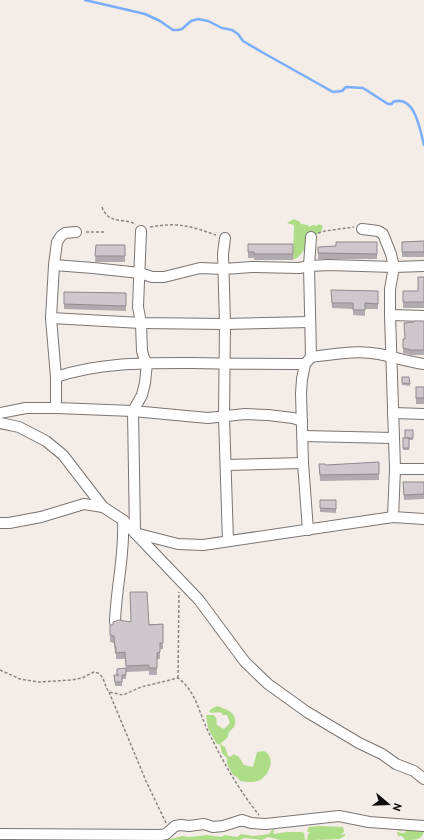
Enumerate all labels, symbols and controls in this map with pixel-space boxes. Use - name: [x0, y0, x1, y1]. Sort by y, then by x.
- north arrow: [368, 784, 408, 824]
- text: N: [390, 802, 405, 813]

